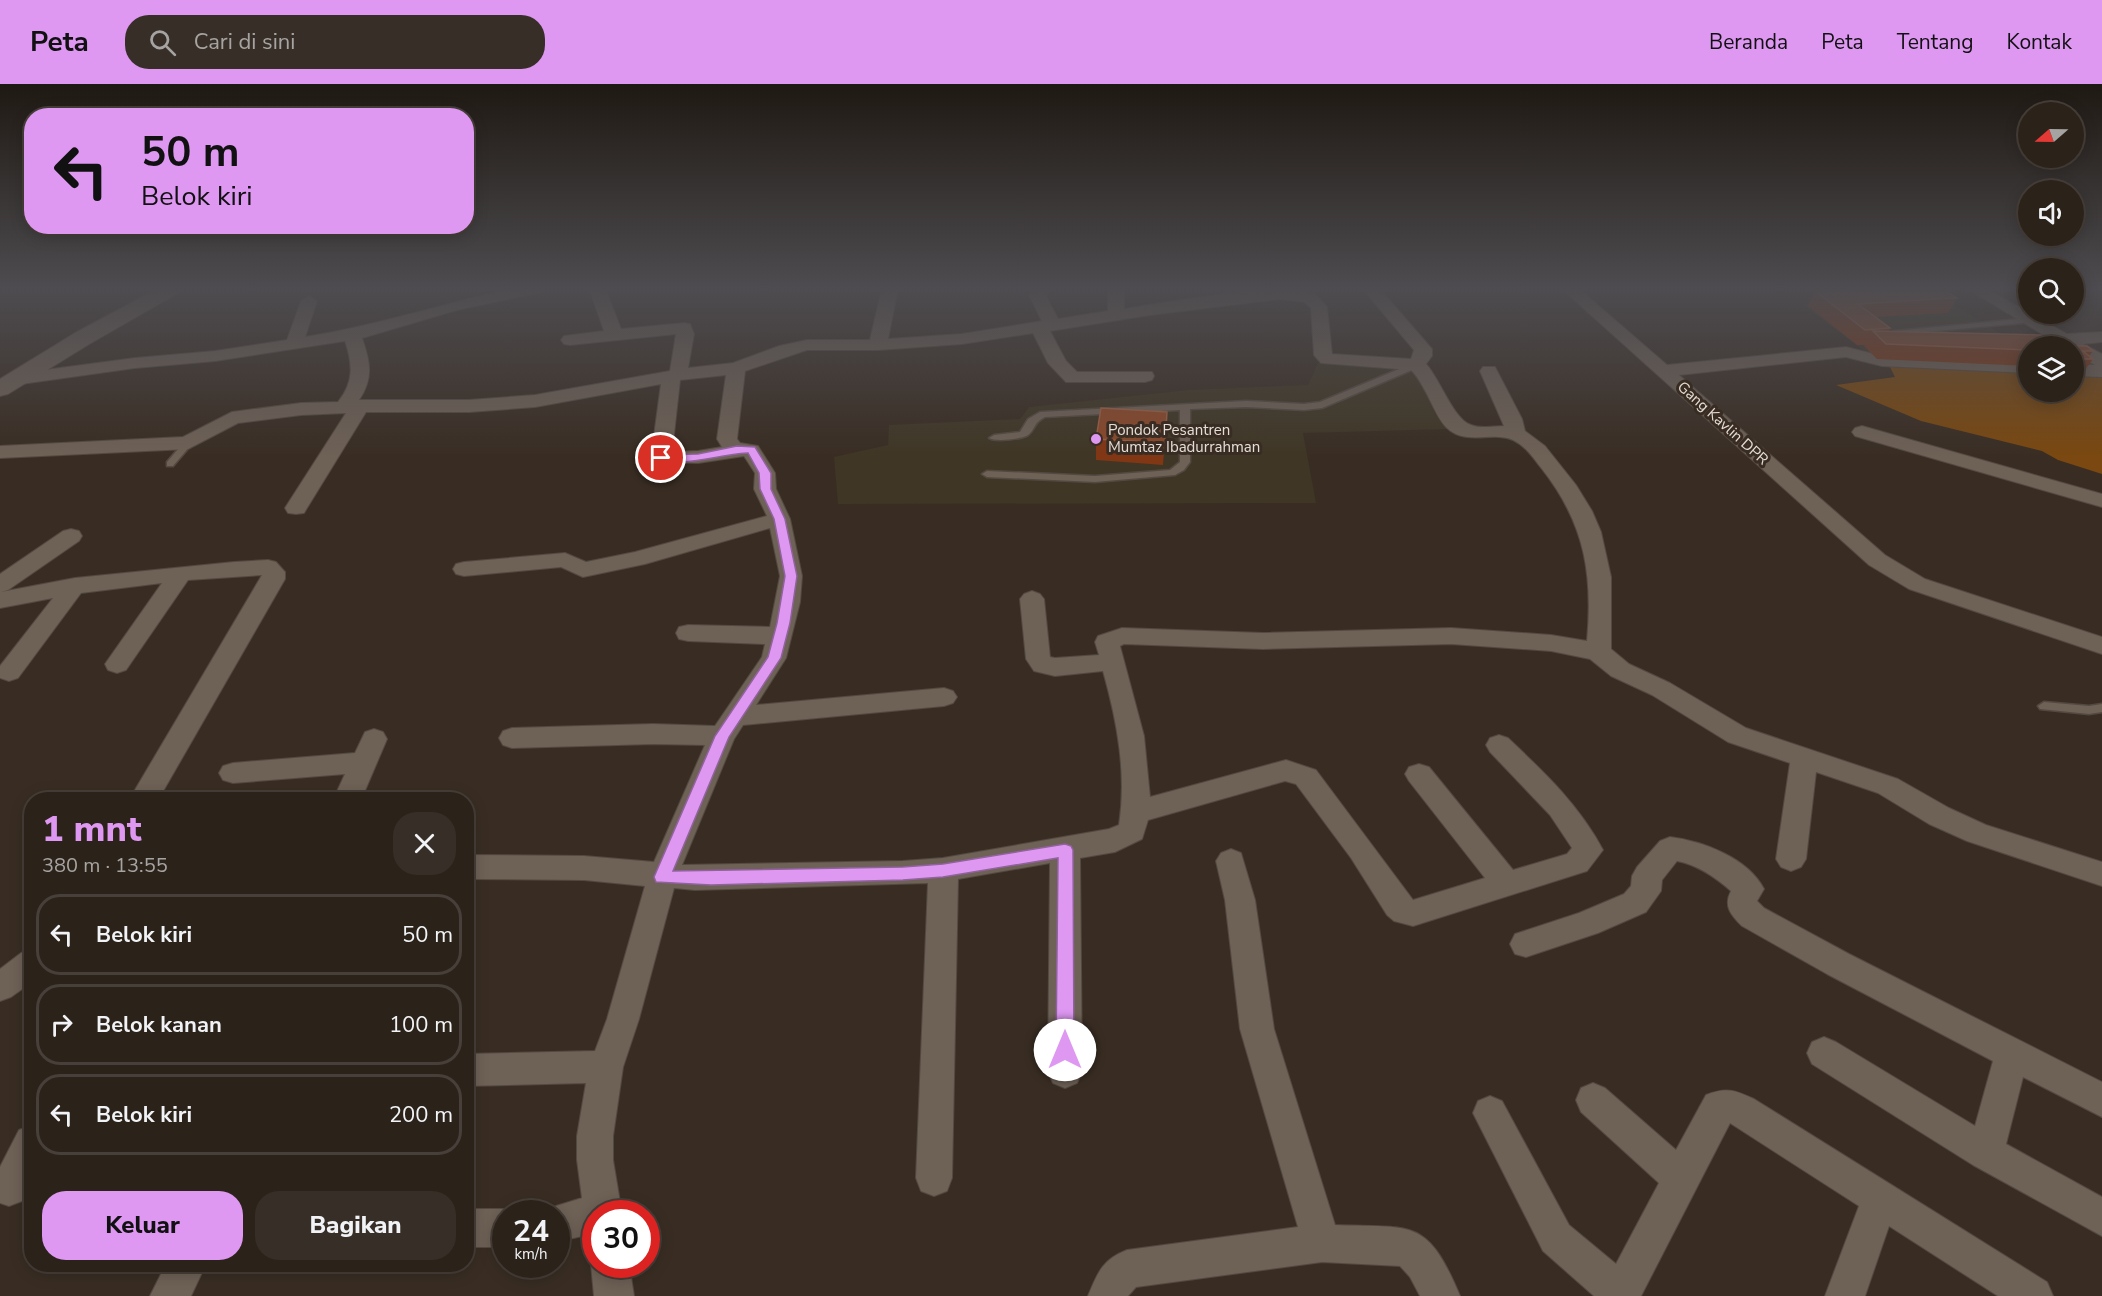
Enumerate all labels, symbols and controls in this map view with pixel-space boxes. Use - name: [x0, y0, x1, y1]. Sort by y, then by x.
- search box: [125, 15, 545, 69]
- text: Peta: [30, 23, 89, 61]
- icon: search: [146, 26, 179, 59]
- text: Cari di sini: [194, 27, 295, 57]
- text: Beranda: [1709, 28, 1788, 56]
- text: Peta: [1821, 28, 1864, 56]
- text: Tentang: [1897, 28, 1974, 56]
- text: Kontak: [2007, 28, 2072, 56]
- north arrow: [2018, 102, 2084, 168]
- map controls: [2018, 102, 2084, 402]
- text: 50 m: [141, 124, 240, 181]
- icon: left: [42, 132, 120, 210]
- text: Belok kiri: [141, 178, 253, 215]
- button: sound: [2018, 180, 2084, 246]
- button: search: [2018, 258, 2084, 324]
- button: layers: [2018, 336, 2084, 402]
- street label: Gang Kavlin DPR: [1673, 377, 1773, 469]
- place label: Pondok Pesantren Mumtaz Ibadurrahman: [1108, 420, 1260, 457]
- pin: [635, 432, 686, 483]
- marker: Pondok Pesantren Mumtaz Ibadurrahman: [1089, 432, 1103, 446]
- icon: arrive: [644, 441, 677, 474]
- text: 1 mnt: [42, 805, 142, 854]
- button: close: [393, 812, 456, 875]
- text: 380 m · 13:55: [42, 852, 168, 879]
- icon: left: [45, 918, 78, 951]
- text: Belok kiri: [96, 920, 192, 950]
- text: 50 m: [402, 920, 453, 950]
- icon: right: [45, 1008, 78, 1041]
- text: Belok kanan: [96, 1010, 222, 1040]
- text: 100 m: [389, 1010, 453, 1040]
- position arrow: [1033, 1018, 1097, 1082]
- icon: left: [45, 1098, 78, 1131]
- text: Belok kiri: [96, 1100, 192, 1130]
- text: 200 m: [389, 1100, 453, 1130]
- button: Keluar: [42, 1191, 243, 1260]
- button: Bagikan: [255, 1191, 456, 1260]
- speed limit sign: 30: [582, 1200, 660, 1278]
- text: 24: [513, 1211, 549, 1252]
- text: km/h: [514, 1244, 548, 1264]

